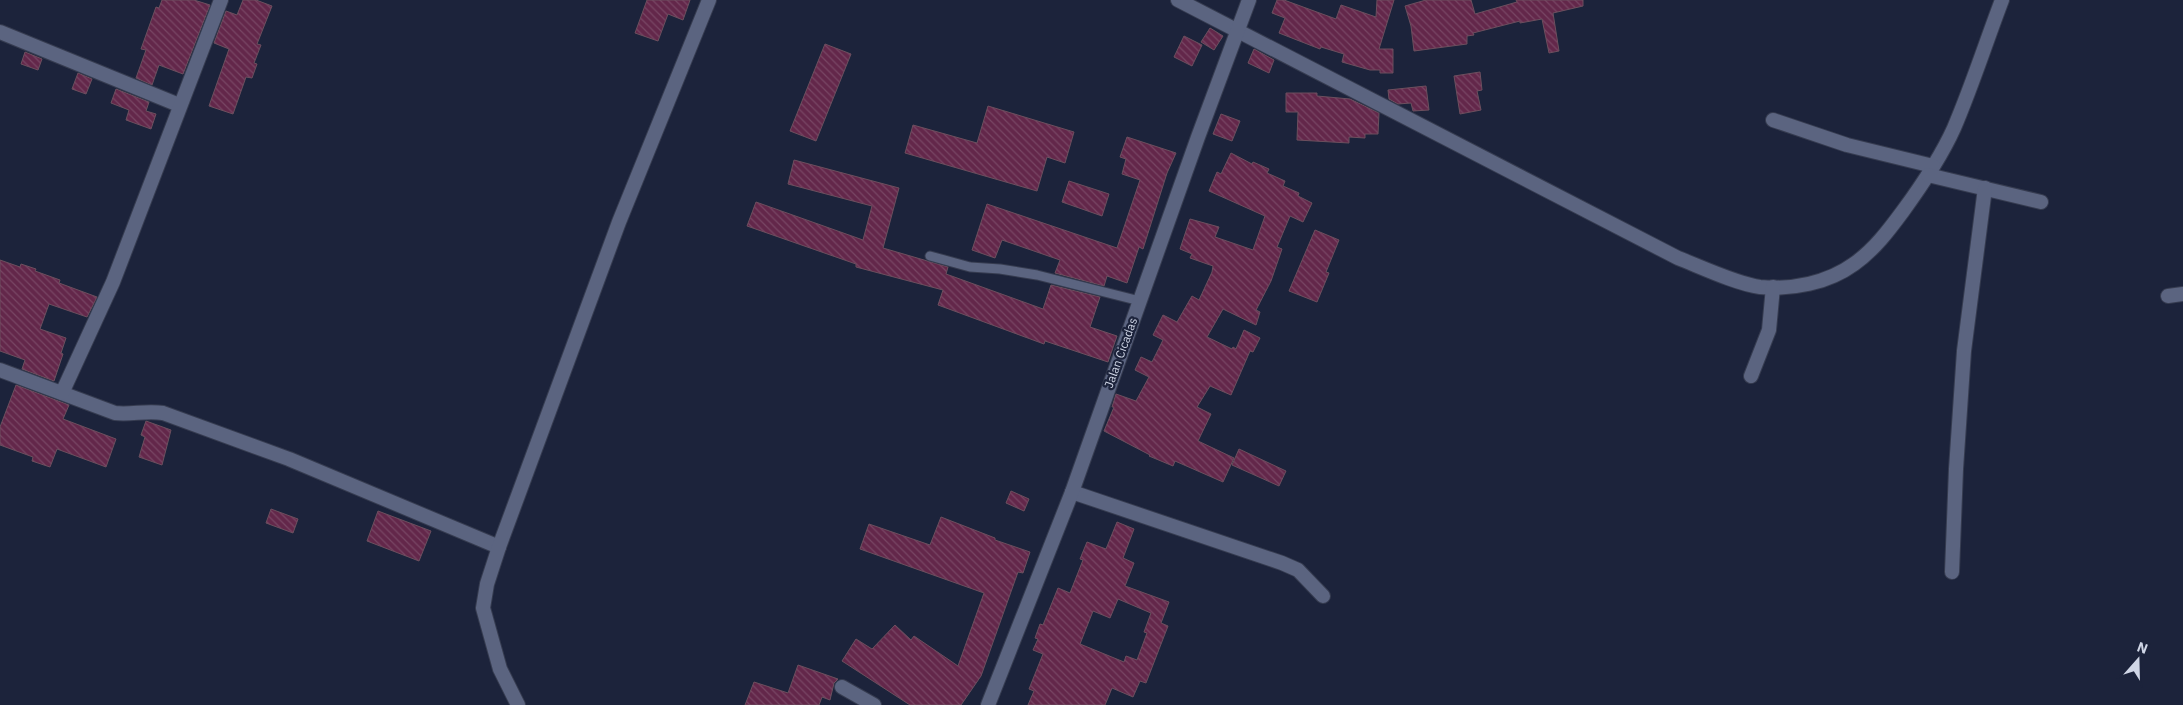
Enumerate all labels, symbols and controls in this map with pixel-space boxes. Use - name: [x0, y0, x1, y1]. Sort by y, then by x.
- street label: Jalan Cicadas: [1101, 315, 1140, 390]
- north arrow: [2113, 635, 2163, 685]
- text: N: [2135, 638, 2150, 658]

